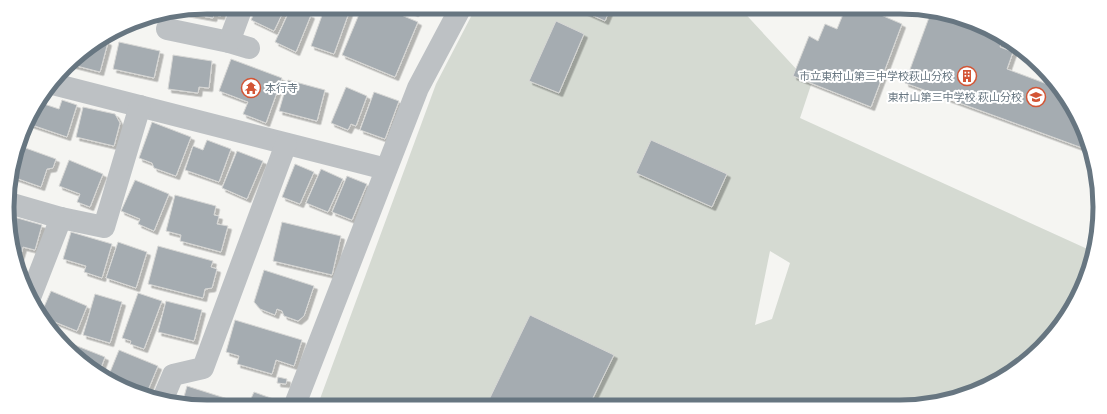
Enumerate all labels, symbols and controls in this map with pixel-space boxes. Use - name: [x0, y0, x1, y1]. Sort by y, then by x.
- building icon: 市立東村山第三中学校萩山分校: [956, 65, 978, 87]
- place label: 市立東村山第三中学校萩山分校: [799, 69, 953, 83]
- temple icon: 本行寺: [240, 77, 262, 99]
- place label: 本行寺: [265, 81, 298, 95]
- school or university icon: 東村山第三中学校 萩山分校: [1025, 86, 1047, 108]
- place label: 東村山第三中学校 萩山分校: [887, 90, 1022, 104]

